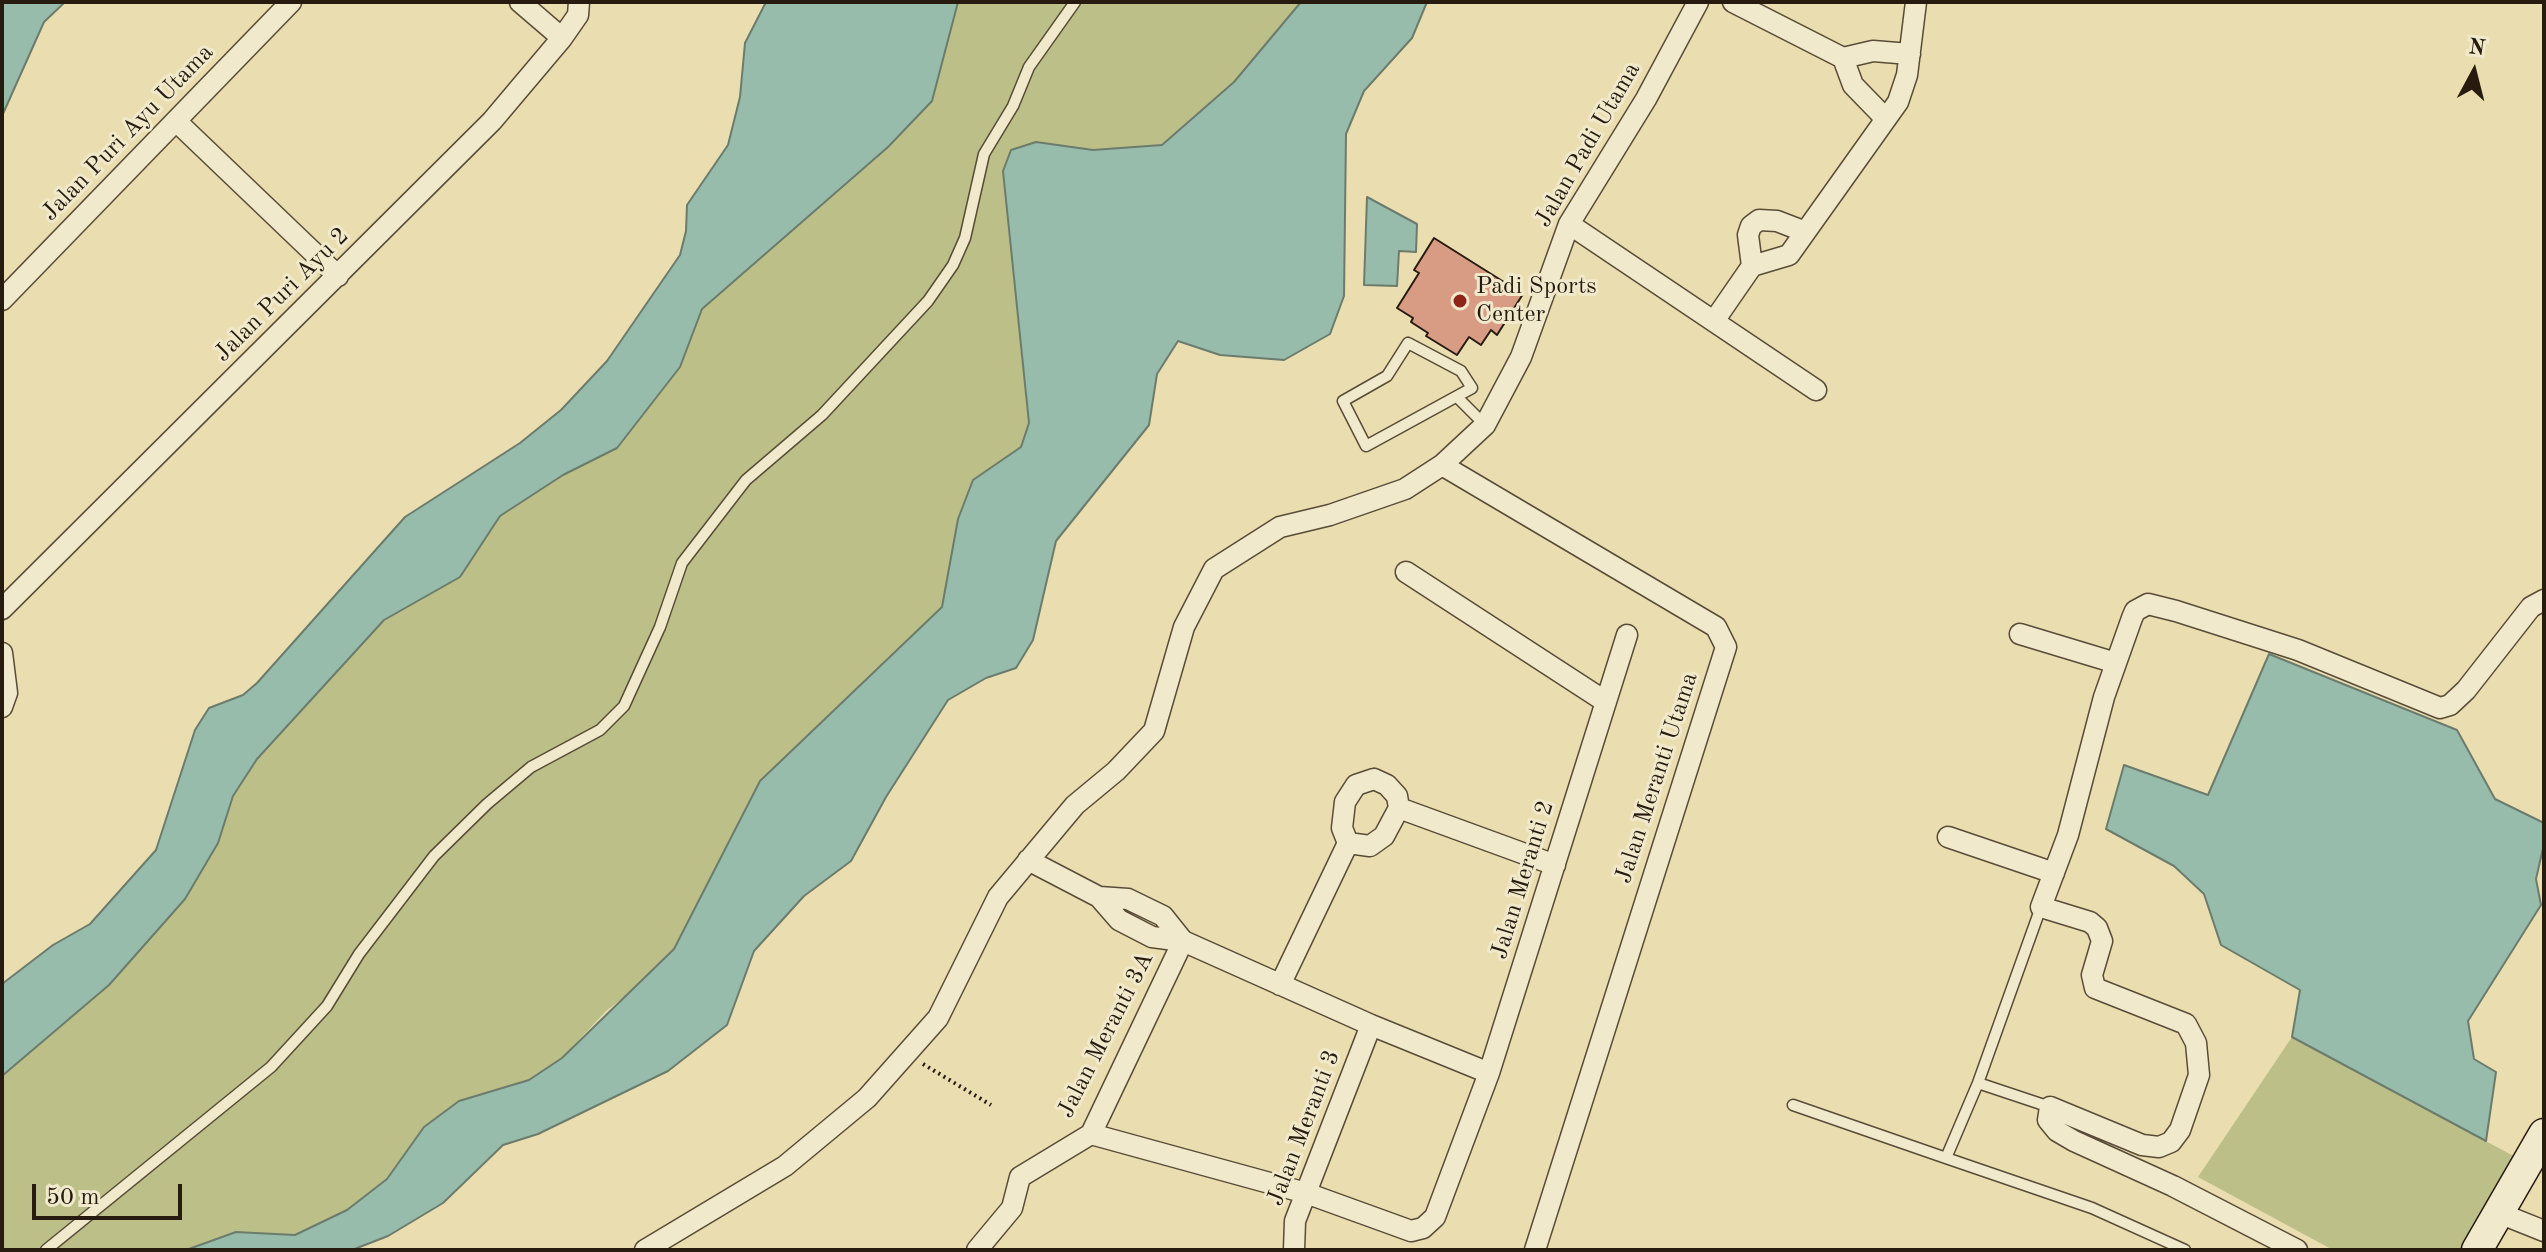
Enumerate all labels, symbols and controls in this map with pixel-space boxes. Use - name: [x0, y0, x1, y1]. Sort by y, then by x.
- north arrow: [2434, 32, 2514, 112]
- text: N: [2467, 36, 2487, 60]
- street label: Jalan Puri Ayu Utama: [36, 39, 220, 227]
- street label: Jalan Padi Utama: [1529, 57, 1647, 233]
- street label: Jalan Puri Ayu 2: [209, 222, 355, 368]
- place label: Padi Sports Center: [1476, 273, 1597, 329]
- marker: Padi Sports Center: [1451, 292, 1469, 310]
- street label: Jalan Meranti Utama: [1609, 669, 1705, 887]
- street label: Jalan Meranti 2: [1485, 797, 1561, 963]
- street label: Jalan Meranti 3A: [1052, 947, 1160, 1123]
- street label: Jalan Meranti 3: [1261, 1046, 1347, 1210]
- scale bar: [36, 1168, 186, 1218]
- text: 50 m: [46, 1186, 100, 1210]

